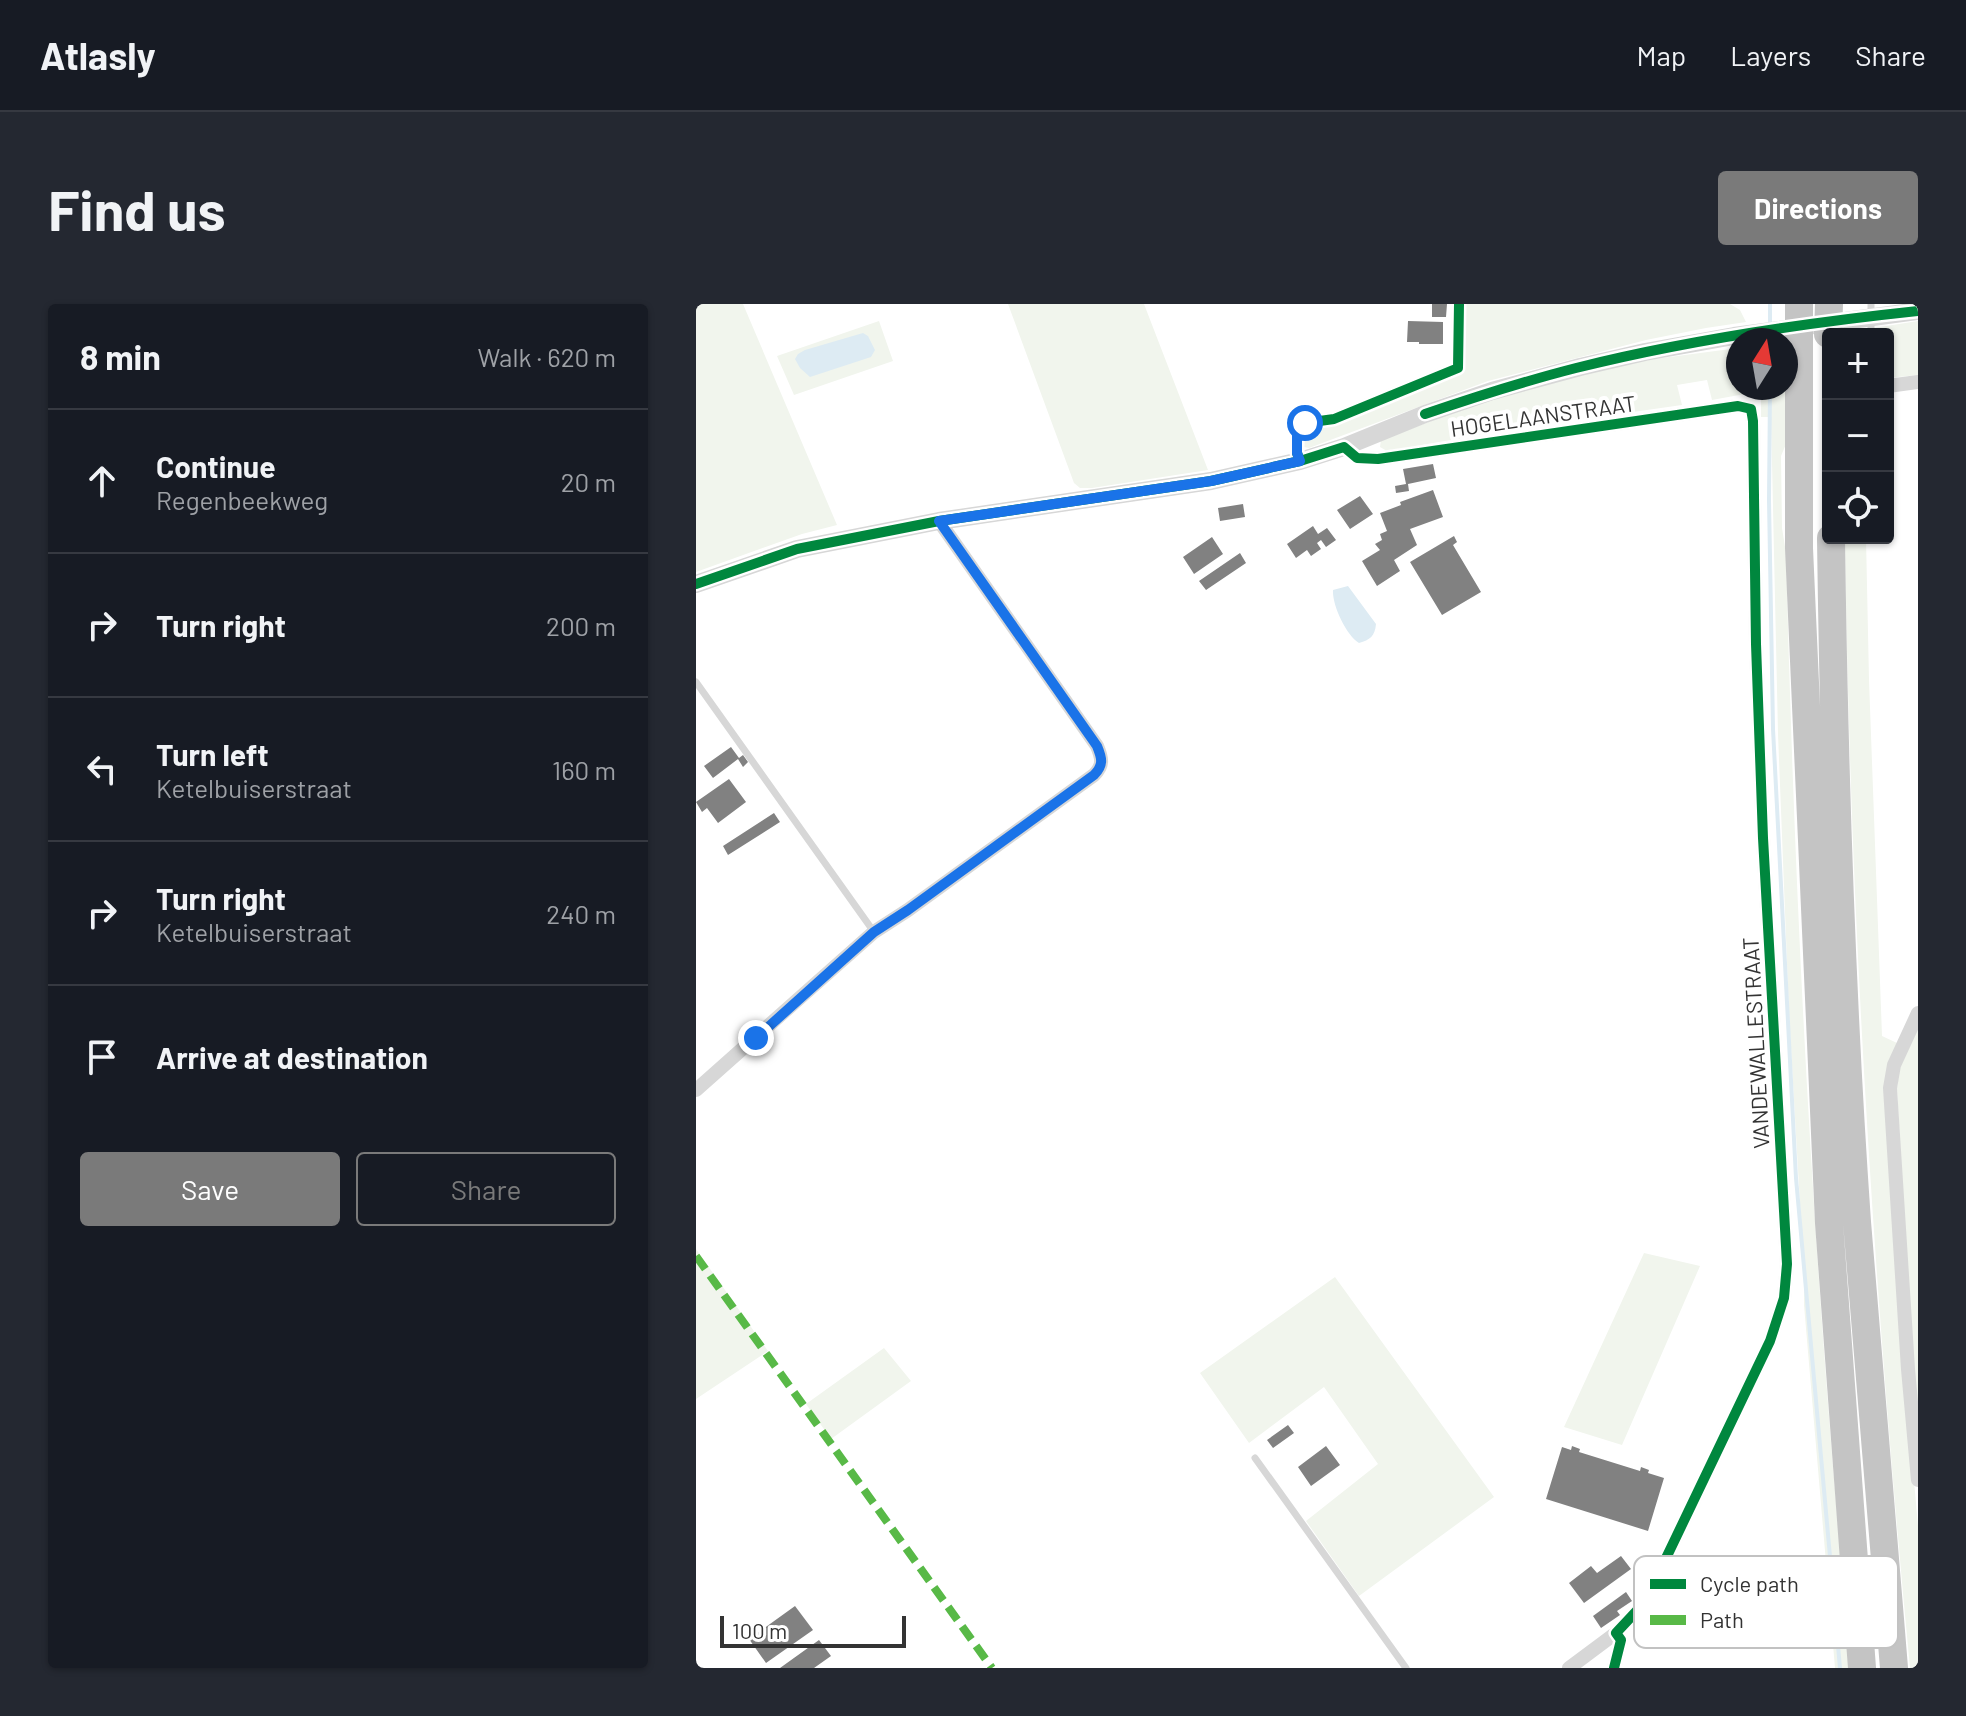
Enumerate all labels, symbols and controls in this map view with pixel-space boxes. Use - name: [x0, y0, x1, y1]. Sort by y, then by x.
- text: Atlasly: [40, 32, 156, 78]
- text: Map: [1636, 38, 1686, 72]
- text: Layers: [1730, 38, 1811, 72]
- text: Share: [1855, 38, 1926, 72]
- button: Directions: [1718, 171, 1918, 245]
- text: Find us: [48, 175, 226, 242]
- north arrow: [1726, 328, 1798, 400]
- map controls: [1822, 328, 1894, 544]
- button: +: [1822, 328, 1894, 400]
- text: 8 min: [80, 336, 161, 377]
- text: Walk · 620 m: [478, 341, 616, 372]
- street label: HOGELAANSTRAAT: [1449, 389, 1637, 441]
- button: −: [1822, 400, 1894, 472]
- route start: [1287, 405, 1323, 441]
- text: Continue: [156, 448, 276, 484]
- icon: ahead: [80, 459, 124, 503]
- text: 20 m: [561, 466, 616, 497]
- button: locate: [1822, 472, 1894, 544]
- text: Regenbeekweg: [156, 484, 328, 515]
- icon: right: [80, 603, 124, 647]
- text: Turn right: [156, 607, 286, 643]
- text: 200 m: [546, 610, 616, 641]
- text: Turn left: [156, 736, 269, 772]
- icon: left: [80, 747, 124, 791]
- text: 160 m: [552, 754, 616, 785]
- text: Ketelbuiserstraat: [156, 772, 352, 803]
- text: Turn right: [156, 880, 286, 916]
- icon: right: [80, 891, 124, 935]
- text: 240 m: [546, 898, 616, 929]
- text: Ketelbuiserstraat: [156, 916, 352, 947]
- street label: VANDEWALLESTRAAT: [1736, 936, 1774, 1150]
- route end: [738, 1020, 774, 1056]
- icon: arrive: [80, 1035, 124, 1079]
- text: Arrive at destination: [156, 1039, 428, 1075]
- button: Save: [80, 1152, 340, 1226]
- button: Share: [356, 1152, 616, 1226]
- legend: [1634, 1556, 1898, 1648]
- text: Cycle path: [1700, 1570, 1799, 1596]
- text: Path: [1700, 1606, 1744, 1632]
- scale bar: [720, 1612, 906, 1648]
- text: 100 m: [732, 1617, 787, 1643]

